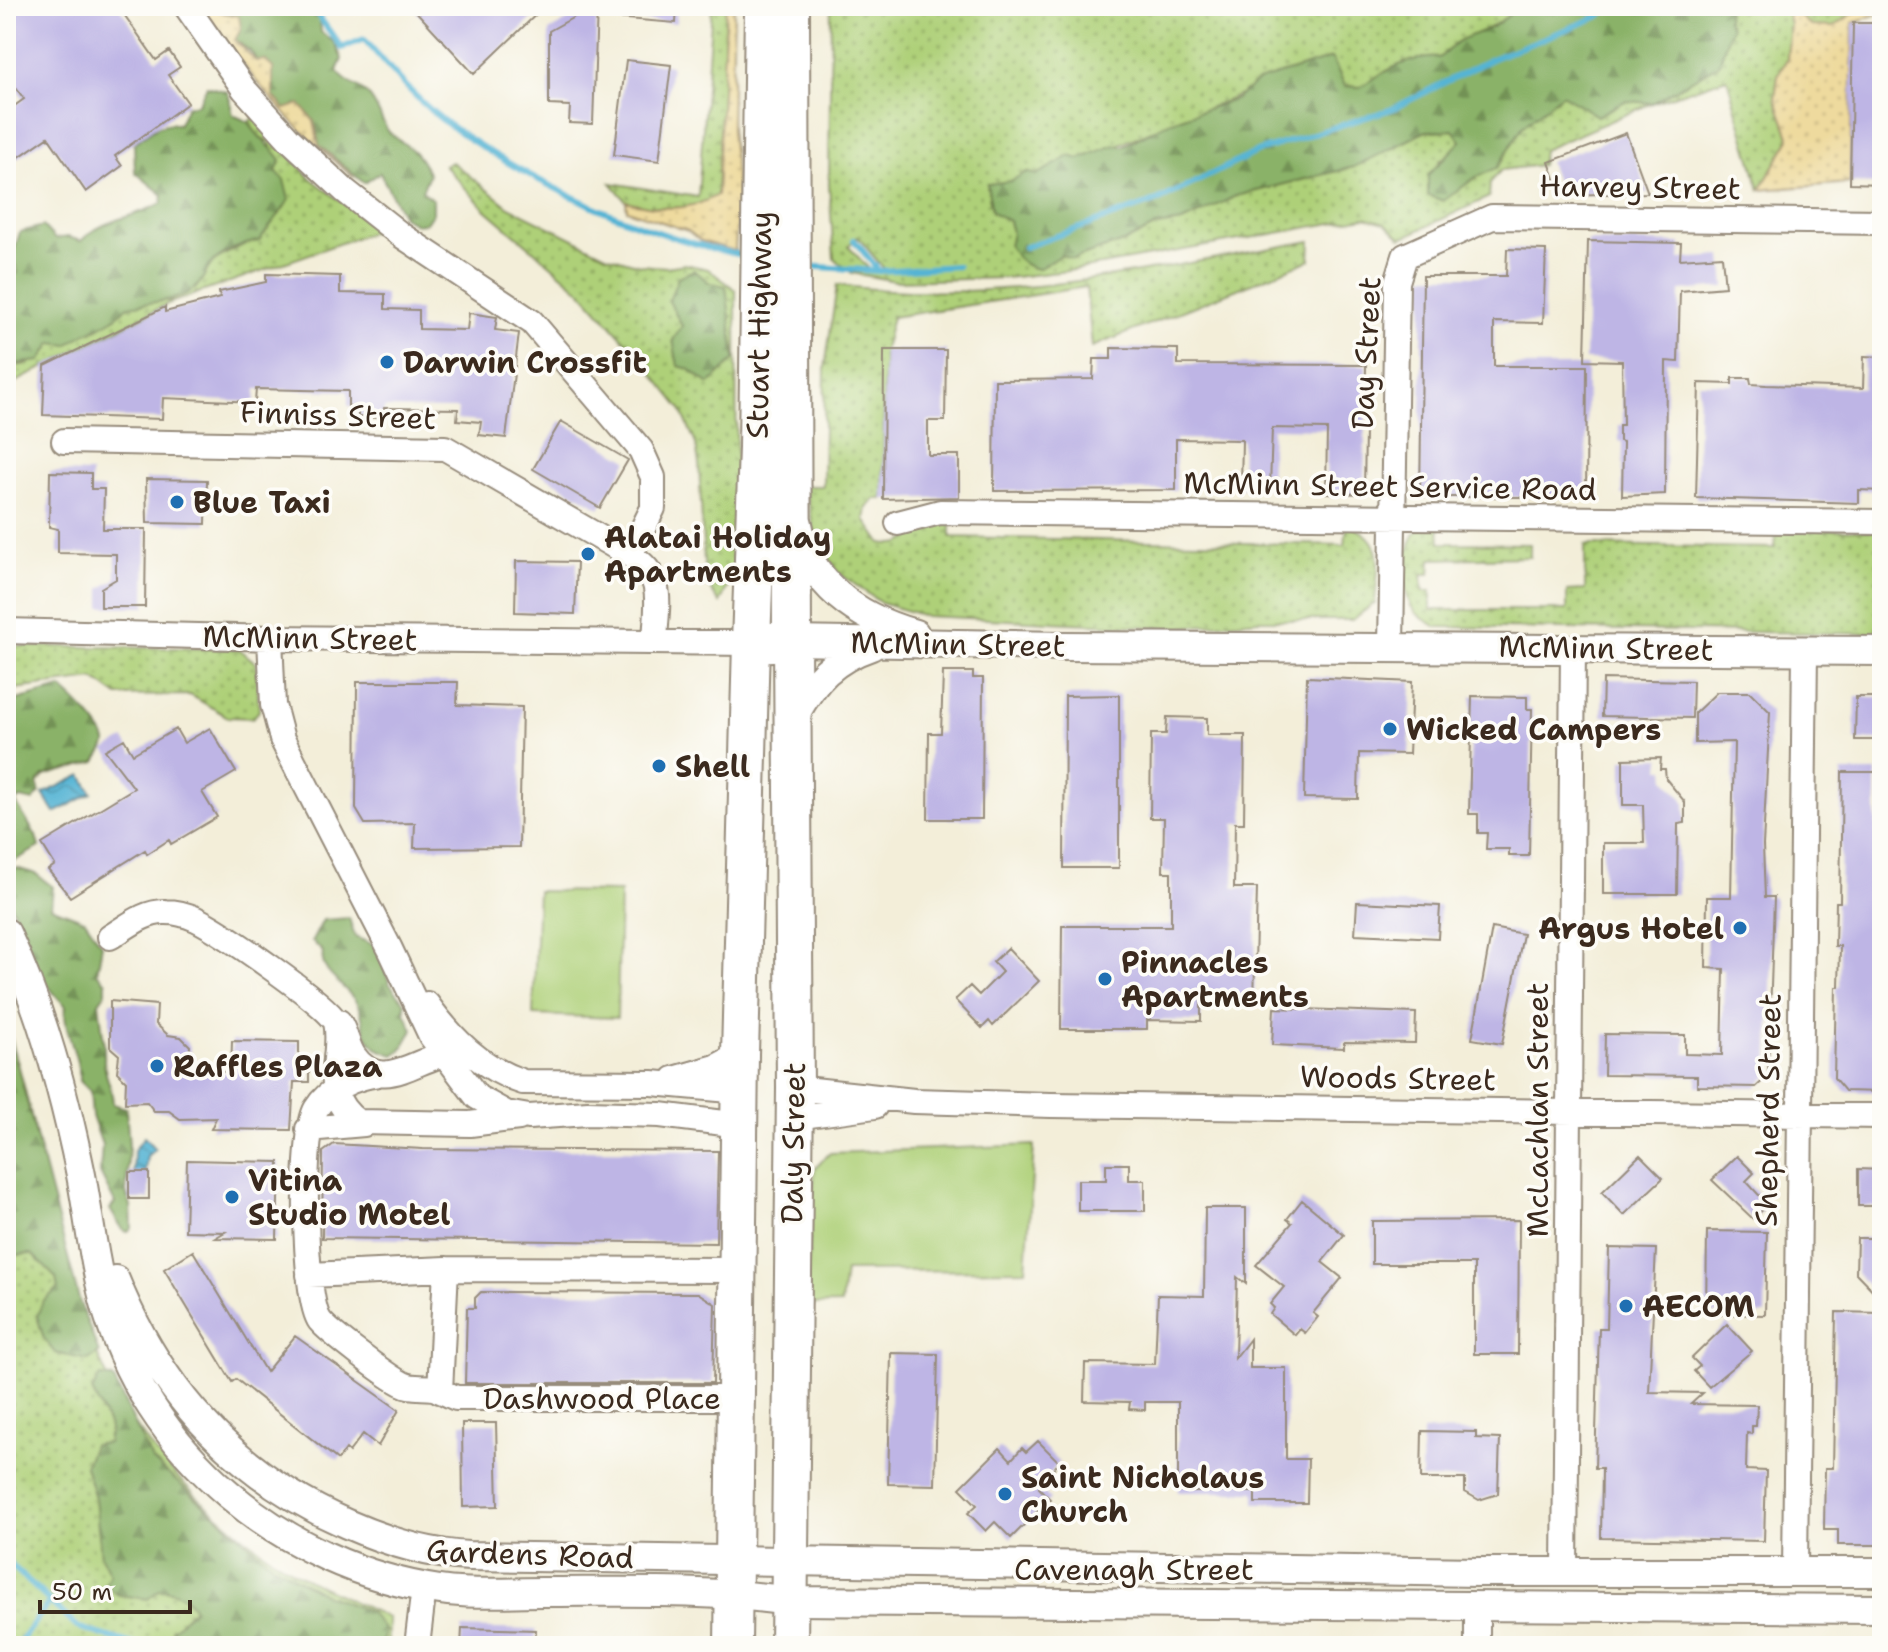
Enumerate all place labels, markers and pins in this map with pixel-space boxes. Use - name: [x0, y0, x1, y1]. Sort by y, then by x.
- place label: Darwin Crossfit: [403, 342, 647, 383]
- marker: Darwin Crossfit: [378, 353, 396, 371]
- place label: Blue Taxi: [193, 482, 331, 523]
- marker: Blue Taxi: [168, 493, 186, 511]
- place label: Alatai Holiday Apartments: [604, 517, 831, 592]
- marker: Alatai Holiday Apartments: [579, 545, 597, 563]
- place label: Wicked Campers: [1406, 709, 1661, 750]
- marker: Wicked Campers: [1381, 720, 1399, 738]
- place label: Shell: [675, 746, 750, 787]
- marker: Shell: [650, 757, 668, 775]
- place label: Argus Hotel: [1538, 908, 1724, 949]
- marker: Argus Hotel: [1731, 919, 1749, 937]
- place label: Pinnacles Apartments: [1121, 942, 1309, 1017]
- marker: Pinnacles Apartments: [1096, 970, 1114, 988]
- place label: Raffles Plaza: [173, 1046, 383, 1087]
- marker: Raffles Plaza: [148, 1057, 166, 1075]
- place label: Vitina Studio Motel: [248, 1160, 450, 1235]
- marker: Vitina Studio Motel: [223, 1188, 241, 1206]
- place label: AECOM: [1642, 1286, 1755, 1327]
- marker: AECOM: [1617, 1297, 1635, 1315]
- place label: Saint Nicholaus Church: [1021, 1457, 1264, 1532]
- marker: Saint Nicholaus Church: [996, 1485, 1014, 1503]

